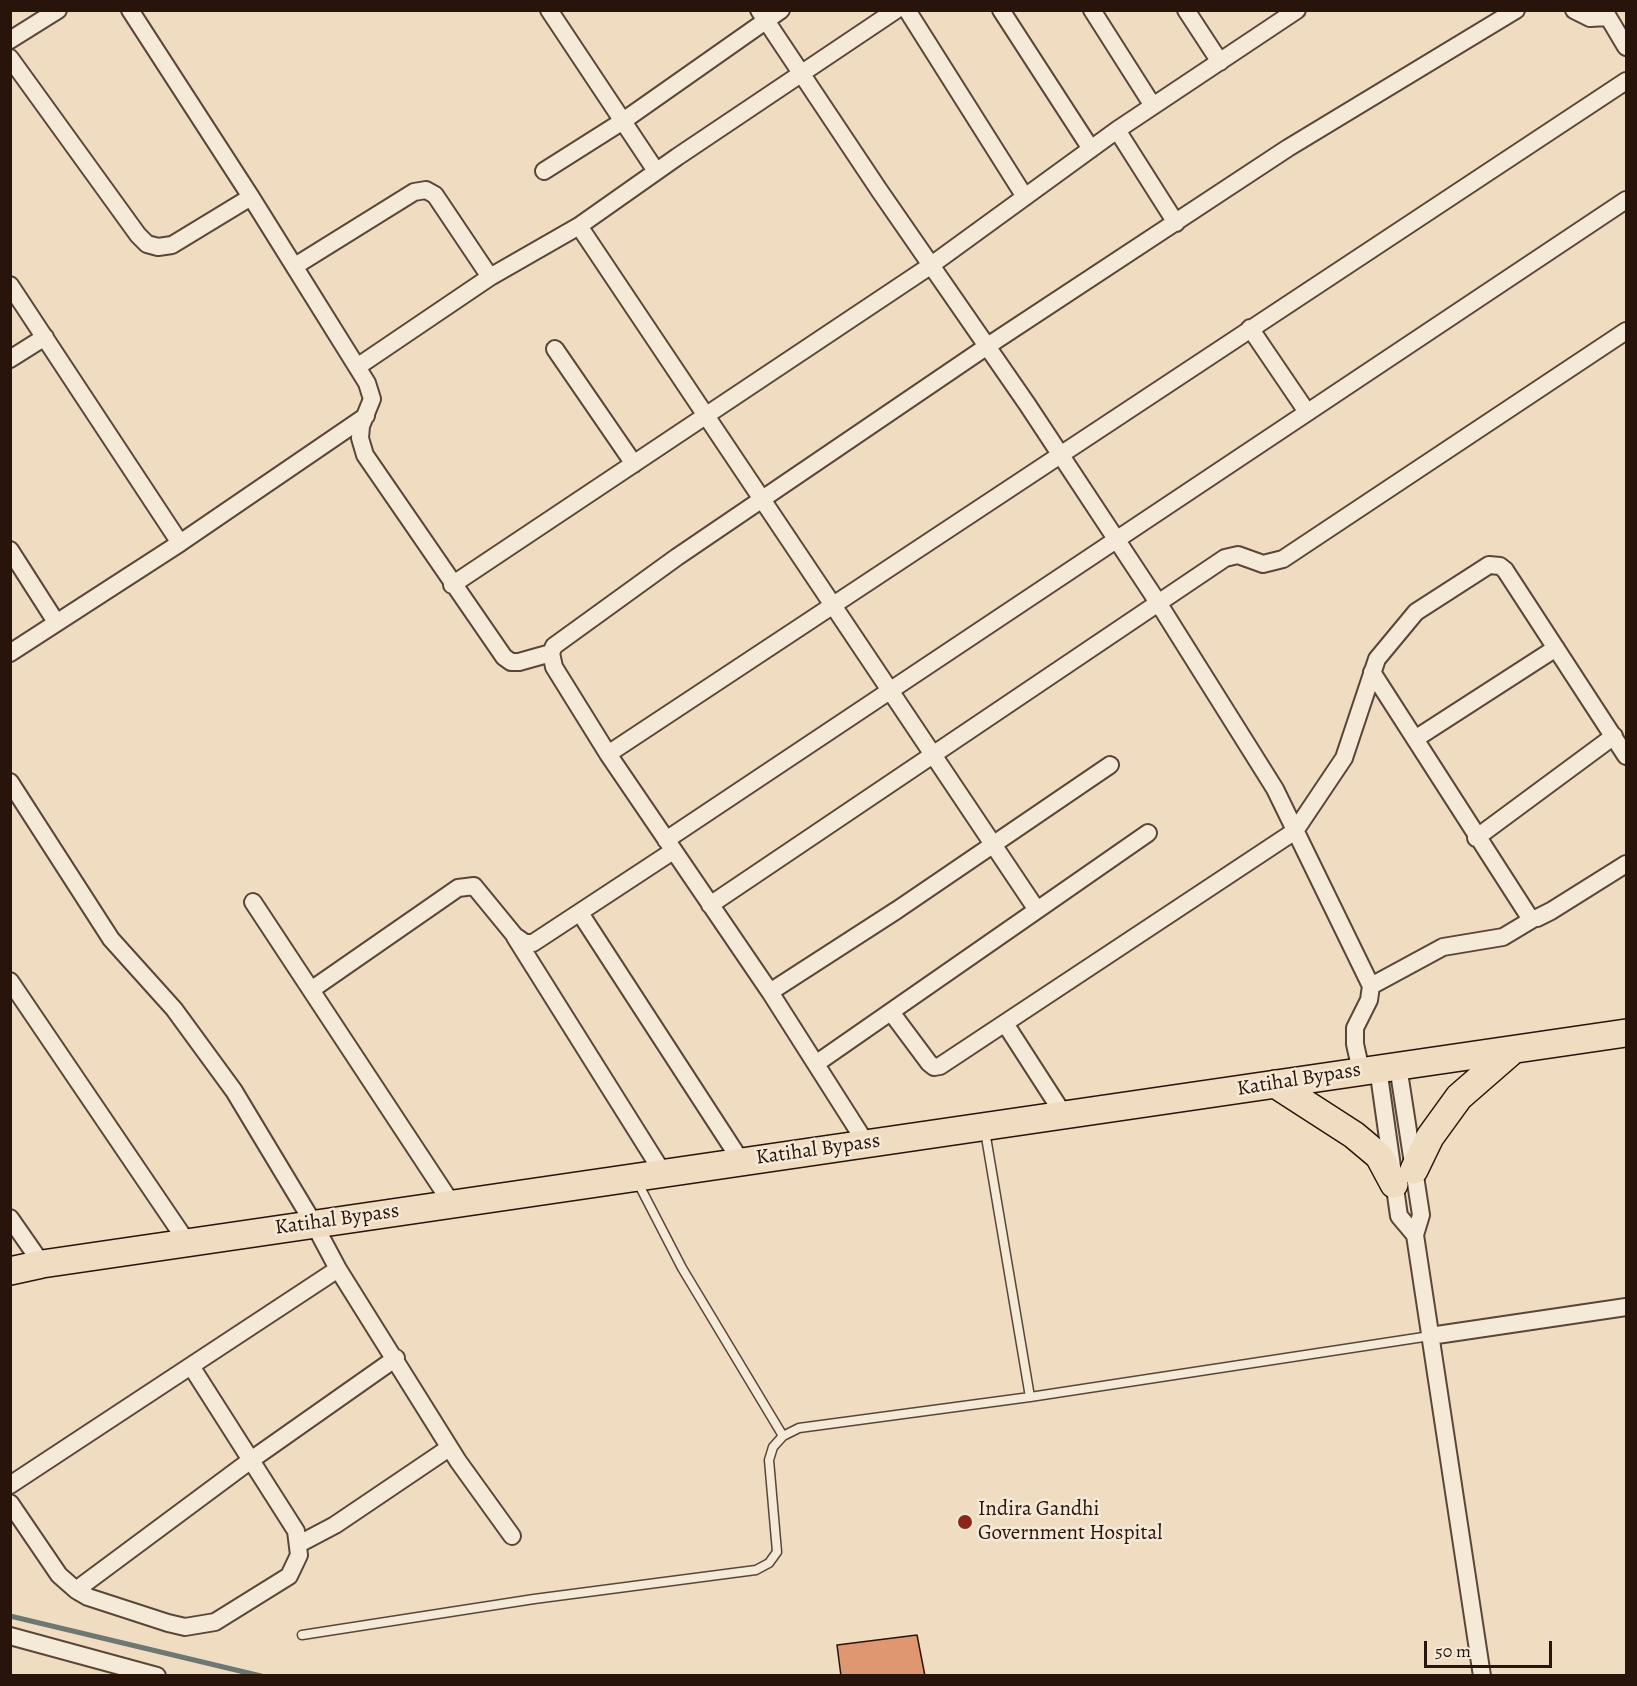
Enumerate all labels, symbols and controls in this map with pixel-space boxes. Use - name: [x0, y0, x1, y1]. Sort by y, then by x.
- street label: Katihal Bypass: [1235, 1058, 1363, 1102]
- street label: Katihal Bypass: [754, 1129, 882, 1171]
- street label: Katihal Bypass: [273, 1199, 401, 1241]
- place label: Indira Gandhi Government Hospital: [978, 1497, 1162, 1547]
- marker: Indira Gandhi Government Hospital: [956, 1513, 974, 1531]
- scale bar: [1427, 1629, 1554, 1667]
- text: 50 m: [1435, 1639, 1471, 1663]

